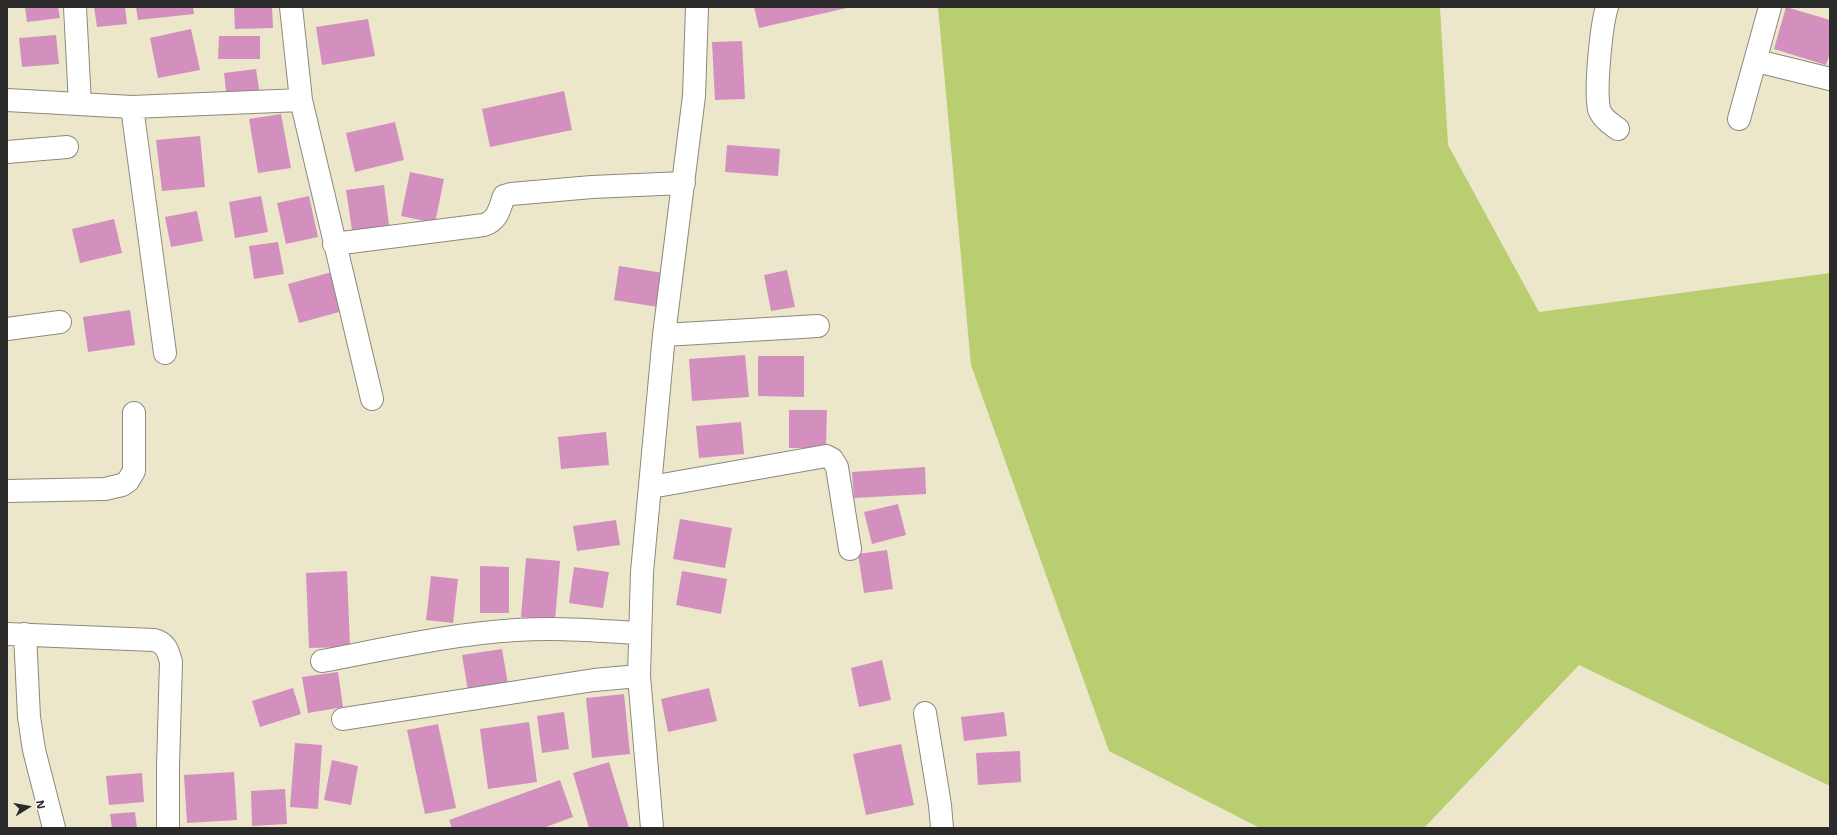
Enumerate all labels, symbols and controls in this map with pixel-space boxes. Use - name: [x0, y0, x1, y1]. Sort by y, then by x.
- north arrow: [8, 787, 48, 827]
- text: N: [32, 799, 48, 810]

